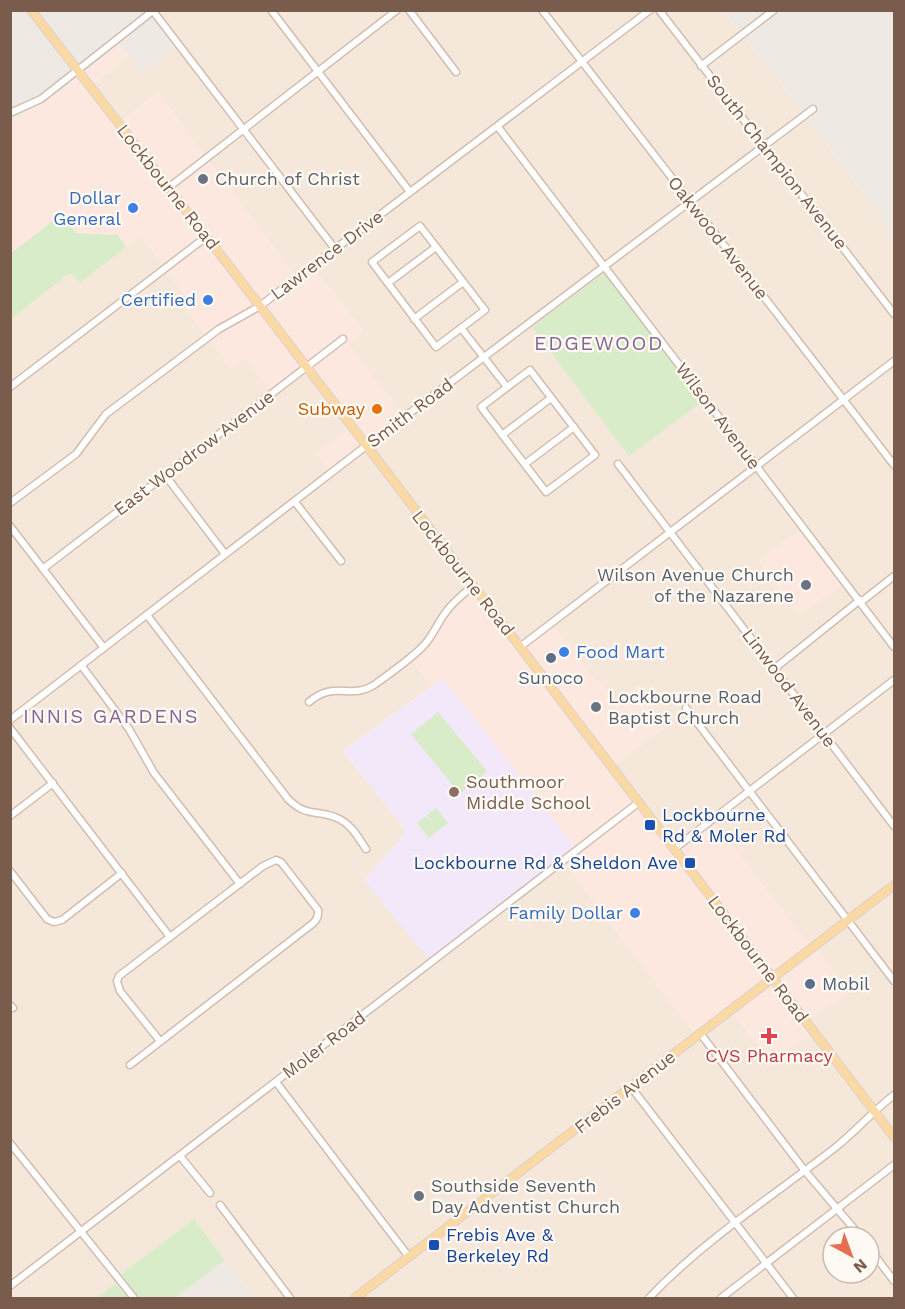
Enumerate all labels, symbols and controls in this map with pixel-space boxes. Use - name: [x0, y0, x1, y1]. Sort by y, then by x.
- street label: South Champion Avenue: [703, 70, 852, 253]
- street label: Lockbourne Road: [113, 120, 224, 254]
- place label: Church of Christ: [215, 168, 360, 189]
- marker: Church of Christ: [196, 172, 210, 186]
- street label: Oakwood Avenue: [664, 172, 773, 303]
- place label: Dollar General: [53, 187, 121, 229]
- marker: Dollar General: [126, 201, 140, 215]
- street label: Lawrence Drive: [266, 205, 387, 304]
- place label: Certified: [121, 289, 196, 310]
- marker: Certified: [201, 293, 215, 307]
- district label: EDGEWOOD: [534, 331, 664, 355]
- street label: Wilson Avenue: [671, 358, 765, 473]
- street label: Smith Road: [363, 373, 457, 452]
- street label: East Woodrow Avenue: [109, 385, 278, 520]
- place label: Subway: [298, 398, 366, 419]
- marker: Subway: [370, 402, 384, 416]
- street label: Lockbourne Road: [408, 506, 519, 640]
- place label: Wilson Avenue Church of the Nazarene: [597, 564, 794, 606]
- marker: Wilson Avenue Church of the Nazarene: [799, 578, 813, 592]
- street label: Linwood Avenue: [738, 624, 841, 751]
- place label: Food Mart: [576, 641, 665, 662]
- marker: Food Mart: [557, 645, 571, 659]
- marker: Sunoco: [544, 651, 558, 665]
- place label: Sunoco: [518, 667, 584, 688]
- place label: Lockbourne Road Baptist Church: [608, 686, 762, 728]
- marker: Lockbourne Road Baptist Church: [589, 700, 603, 714]
- district label: INNIS GARDENS: [23, 704, 199, 728]
- place label: Southmoor Middle School: [466, 771, 591, 813]
- marker: Southmoor Middle School: [447, 785, 461, 799]
- place label: Lockbourne Rd & Moler Rd: [662, 804, 786, 846]
- marker: Lockbourne Rd & Moler Rd: [643, 818, 657, 832]
- place label: Lockbourne Rd & Sheldon Ave: [414, 852, 678, 873]
- marker: Lockbourne Rd & Sheldon Ave: [683, 856, 697, 870]
- street label: Lockbourne Road: [704, 891, 813, 1026]
- place label: Family Dollar: [508, 902, 623, 923]
- marker: Family Dollar: [628, 906, 642, 920]
- place label: Mobil: [822, 973, 870, 994]
- marker: Mobil: [803, 977, 817, 991]
- street label: Moler Road: [278, 1006, 370, 1083]
- marker: CVS Pharmacy: [762, 1029, 776, 1043]
- place label: CVS Pharmacy: [705, 1045, 833, 1066]
- street label: Frebis Avenue: [570, 1046, 679, 1138]
- place label: Southside Seventh Day Adventist Church: [431, 1175, 620, 1217]
- marker: Southside Seventh Day Adventist Church: [412, 1189, 426, 1203]
- place label: Frebis Ave & Berkeley Rd: [446, 1224, 554, 1266]
- north arrow: [821, 1225, 881, 1285]
- marker: Frebis Ave & Berkeley Rd: [427, 1238, 441, 1252]
- text: N: [850, 1255, 871, 1277]

